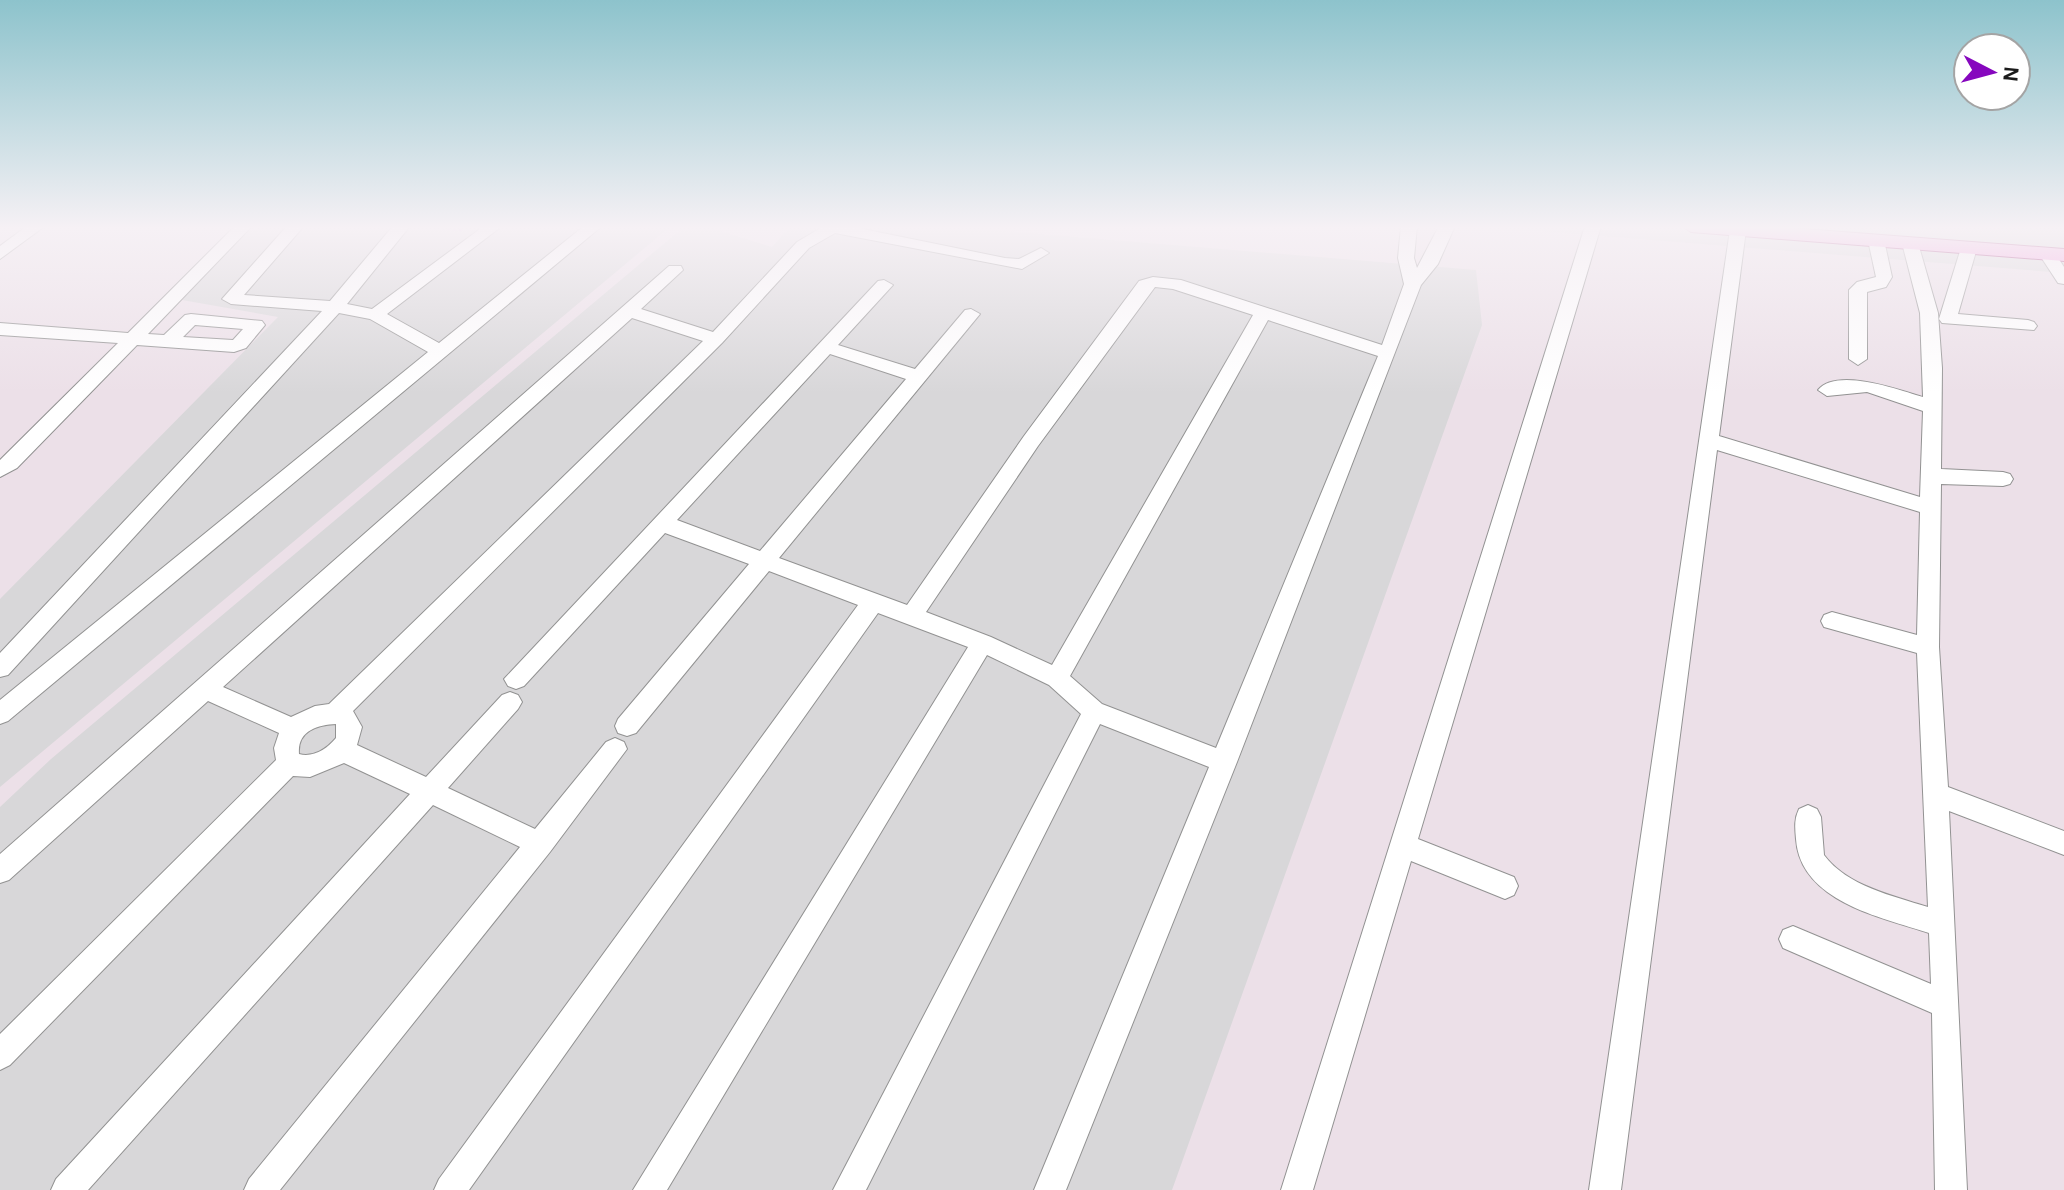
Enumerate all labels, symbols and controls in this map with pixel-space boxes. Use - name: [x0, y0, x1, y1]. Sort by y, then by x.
- north arrow: [1952, 32, 2032, 112]
- text: N: [1999, 65, 2023, 83]

